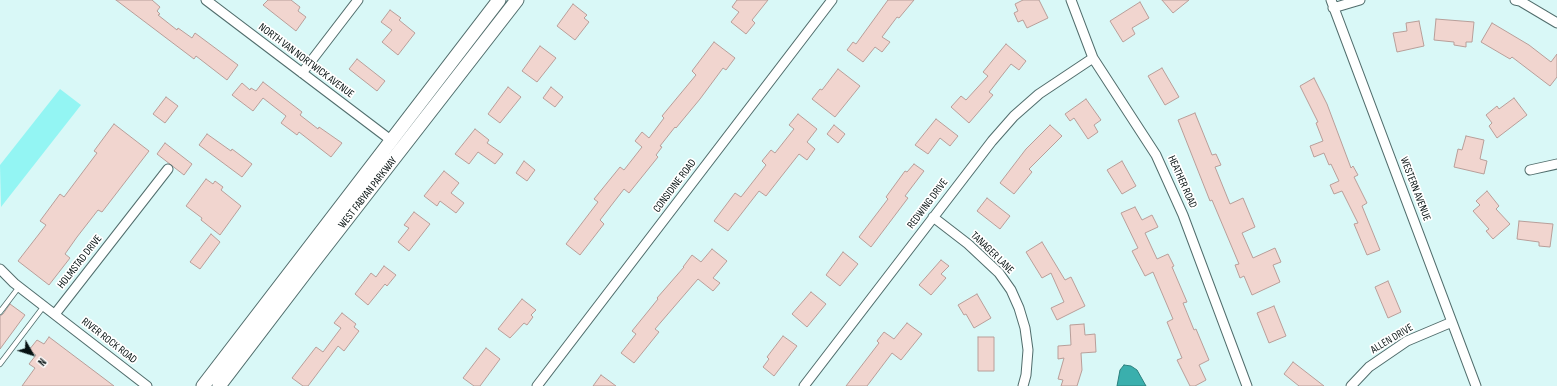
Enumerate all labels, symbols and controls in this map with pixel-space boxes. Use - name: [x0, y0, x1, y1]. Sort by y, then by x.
- street label: NORTH VAN NORTWICK AVENUE: [256, 21, 356, 101]
- street label: HEATHER ROAD: [1165, 154, 1199, 210]
- street label: WEST FABYAN PARKWAY: [336, 155, 400, 231]
- street label: WESTERN AVENUE: [1397, 155, 1433, 223]
- street label: CONSIDINE ROAD: [651, 157, 699, 215]
- street label: REDWING DRIVE: [905, 176, 951, 232]
- street label: TANAGER LANE: [968, 229, 1016, 277]
- street label: HOLMSTAD DRIVE: [55, 233, 105, 291]
- street label: RIVER ROCK ROAD: [79, 315, 139, 367]
- street label: ALLEN DRIVE: [1368, 321, 1416, 357]
- north arrow: [12, 334, 52, 374]
- text: N: [35, 355, 49, 368]

